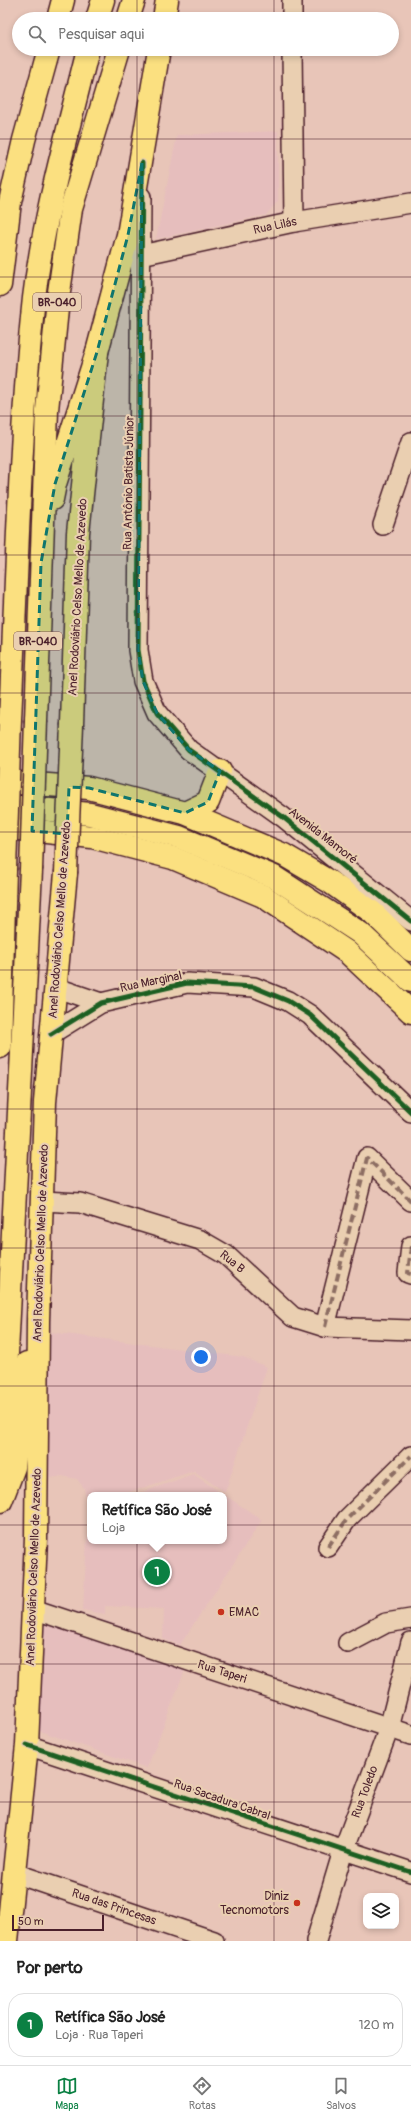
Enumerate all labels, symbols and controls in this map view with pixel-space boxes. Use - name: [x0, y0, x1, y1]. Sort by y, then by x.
- search box: [12, 12, 399, 56]
- icon: search: [26, 23, 48, 45]
- text: Pesquisar aqui: [58, 25, 144, 44]
- street label: Rua Lilás: [252, 214, 299, 238]
- road number: BR-040: [33, 293, 81, 311]
- street label: Rua Antônio Batista Júnior: [120, 415, 138, 550]
- street label: Anel Rodoviário Celso Mello de Azevedo: [65, 497, 91, 696]
- road number: BR-040: [14, 632, 62, 650]
- street label: Avenida Mamoré: [286, 805, 360, 867]
- street label: Anel Rodoviário Celso Mello de Azevedo: [46, 820, 74, 1019]
- street label: Rua Marginal: [119, 968, 183, 996]
- street label: Anel Rodoviário Celso Mello de Azevedo: [30, 1143, 52, 1342]
- street label: Rua B: [216, 1247, 248, 1277]
- your location: [191, 1347, 211, 1367]
- street label: Anel Rodoviário Celso Mello de Azevedo: [23, 1467, 45, 1666]
- popup: [87, 1492, 227, 1544]
- text: Retífica São José: [102, 1501, 212, 1520]
- text: Loja: [102, 1520, 125, 1536]
- pin: 1: [144, 1557, 170, 1587]
- place label: EMAC: [229, 1605, 259, 1620]
- marker: EMAC: [216, 1607, 226, 1617]
- street label: Rua Taperi: [196, 1657, 248, 1687]
- street label: Rua Toledo: [349, 1763, 382, 1820]
- street label: Rua Sacadura Cabral: [172, 1776, 273, 1824]
- street label: Rua das Princesas: [70, 1886, 159, 1929]
- place label: Diniz Tecnomotors: [220, 1889, 290, 1918]
- map controls: [363, 1893, 399, 1929]
- button: layers: [363, 1893, 399, 1929]
- marker: Diniz Tecnomotors: [292, 1898, 302, 1908]
- scale bar: [12, 1913, 104, 1932]
- text: 50 m: [18, 1915, 44, 1928]
- text: Por perto: [16, 1957, 83, 1978]
- text: Retífica São José: [55, 2008, 166, 2027]
- text: 1: [27, 2017, 33, 2033]
- text: 120 m: [358, 2017, 394, 2033]
- text: Loja · Rua Taperi: [55, 2027, 143, 2043]
- tab: Mapa: [55, 2075, 79, 2112]
- tab: Rotas: [189, 2075, 216, 2112]
- tab: Salvos: [326, 2075, 356, 2112]

